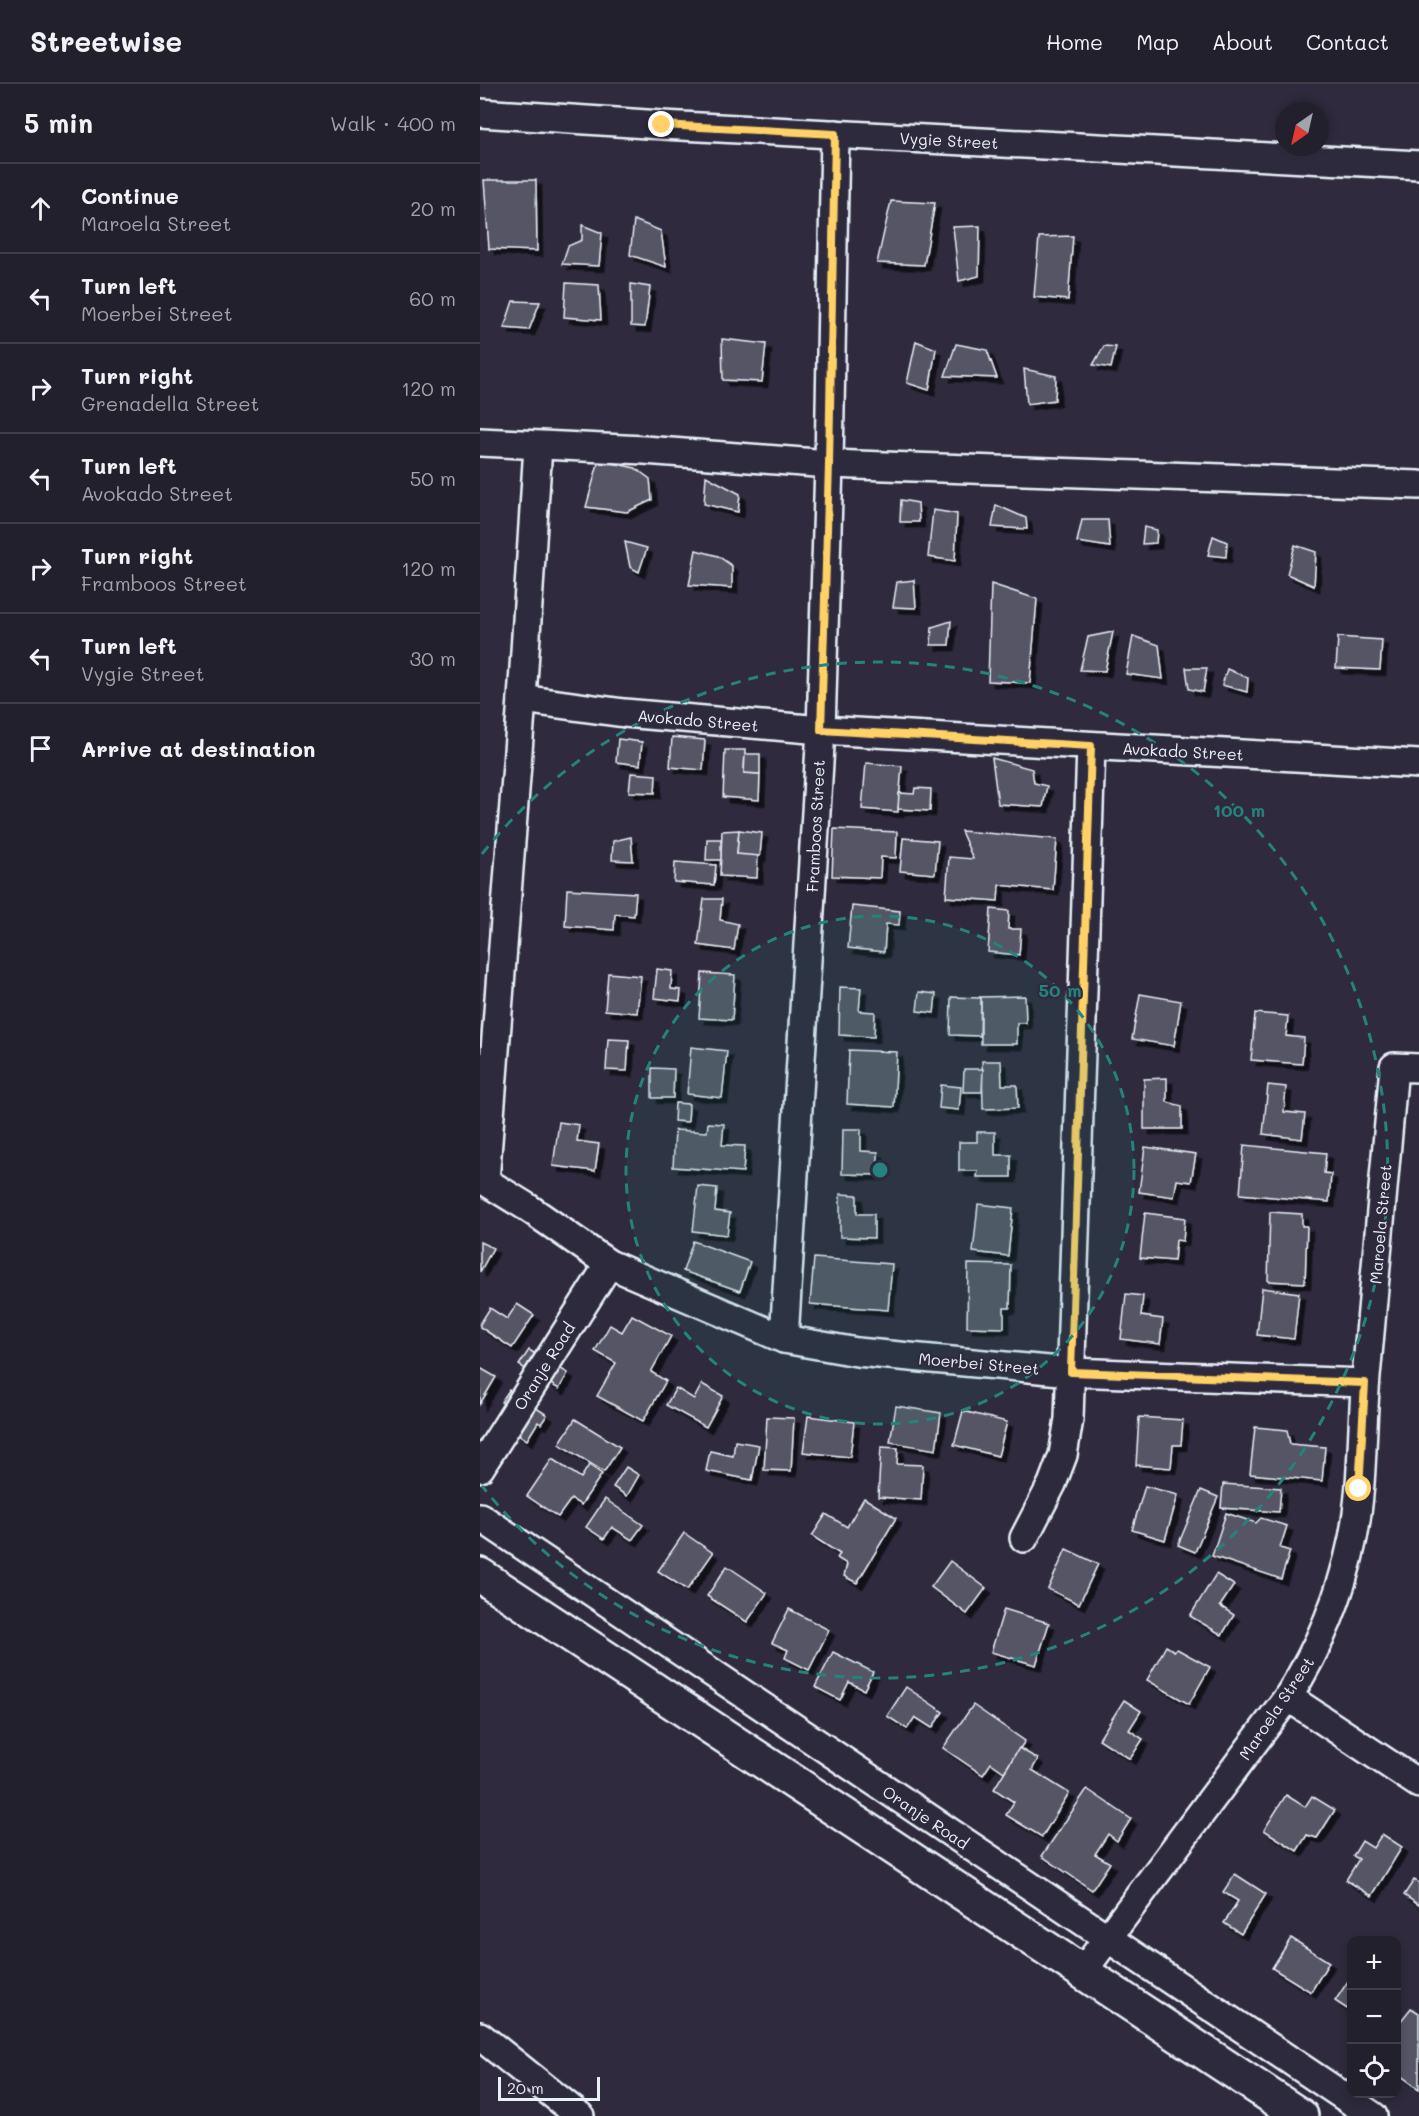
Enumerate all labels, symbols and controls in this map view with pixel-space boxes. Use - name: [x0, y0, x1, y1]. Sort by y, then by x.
- text: Streetwise: [30, 23, 182, 59]
- text: Home: [1046, 28, 1103, 55]
- text: Map: [1136, 28, 1179, 55]
- text: About: [1212, 28, 1273, 55]
- text: Contact: [1306, 28, 1389, 55]
- north arrow: [1275, 102, 1329, 156]
- text: 5 min: [24, 106, 93, 140]
- text: Walk · 400 m: [330, 110, 456, 136]
- route end: [648, 111, 674, 137]
- street label: Vygie Street: [899, 127, 999, 153]
- text: Continue: [81, 181, 179, 210]
- icon: ahead: [24, 192, 57, 225]
- text: 20 m: [410, 195, 456, 221]
- text: Maroela Street: [81, 210, 231, 236]
- text: Turn left: [81, 271, 177, 300]
- icon: left: [24, 282, 57, 315]
- text: 60 m: [409, 285, 456, 311]
- text: Moerbei Street: [81, 300, 233, 326]
- text: Turn right: [81, 361, 193, 390]
- icon: right: [24, 372, 57, 405]
- text: 120 m: [401, 375, 456, 401]
- text: Grenadella Street: [81, 390, 259, 416]
- text: Turn left: [81, 451, 177, 480]
- icon: left: [24, 462, 57, 495]
- text: 50 m: [410, 465, 456, 491]
- text: Avokado Street: [81, 480, 233, 506]
- text: Turn right: [81, 541, 193, 570]
- icon: right: [24, 552, 57, 585]
- text: 120 m: [401, 555, 456, 581]
- text: Framboos Street: [81, 570, 247, 596]
- text: Turn left: [81, 631, 177, 660]
- icon: left: [24, 642, 57, 675]
- text: 30 m: [410, 645, 456, 671]
- text: Vygie Street: [81, 660, 204, 686]
- street label: Avokado Street: [637, 704, 759, 736]
- icon: arrive: [24, 732, 57, 765]
- text: Arrive at destination: [81, 734, 316, 763]
- street label: Avokado Street: [1122, 737, 1244, 765]
- street label: Framboos Street: [801, 759, 829, 893]
- text: 100 m: [1213, 798, 1265, 822]
- text: 50 m: [1039, 978, 1081, 1002]
- centre of rings: [870, 1160, 890, 1180]
- street label: Maroela Street: [1364, 1163, 1396, 1285]
- street label: Oranje Road: [509, 1318, 579, 1414]
- street label: Moerbei Street: [918, 1347, 1040, 1379]
- route start: [1345, 1475, 1371, 1501]
- street label: Maroela Street: [1234, 1652, 1318, 1764]
- street label: Oranje Road: [879, 1780, 973, 1854]
- map controls: [1347, 1936, 1401, 2098]
- button: +: [1347, 1936, 1401, 1990]
- button: −: [1347, 1990, 1401, 2044]
- button: locate: [1347, 2044, 1401, 2098]
- scale bar: [498, 2074, 600, 2102]
- text: 20 m: [507, 2077, 544, 2098]

